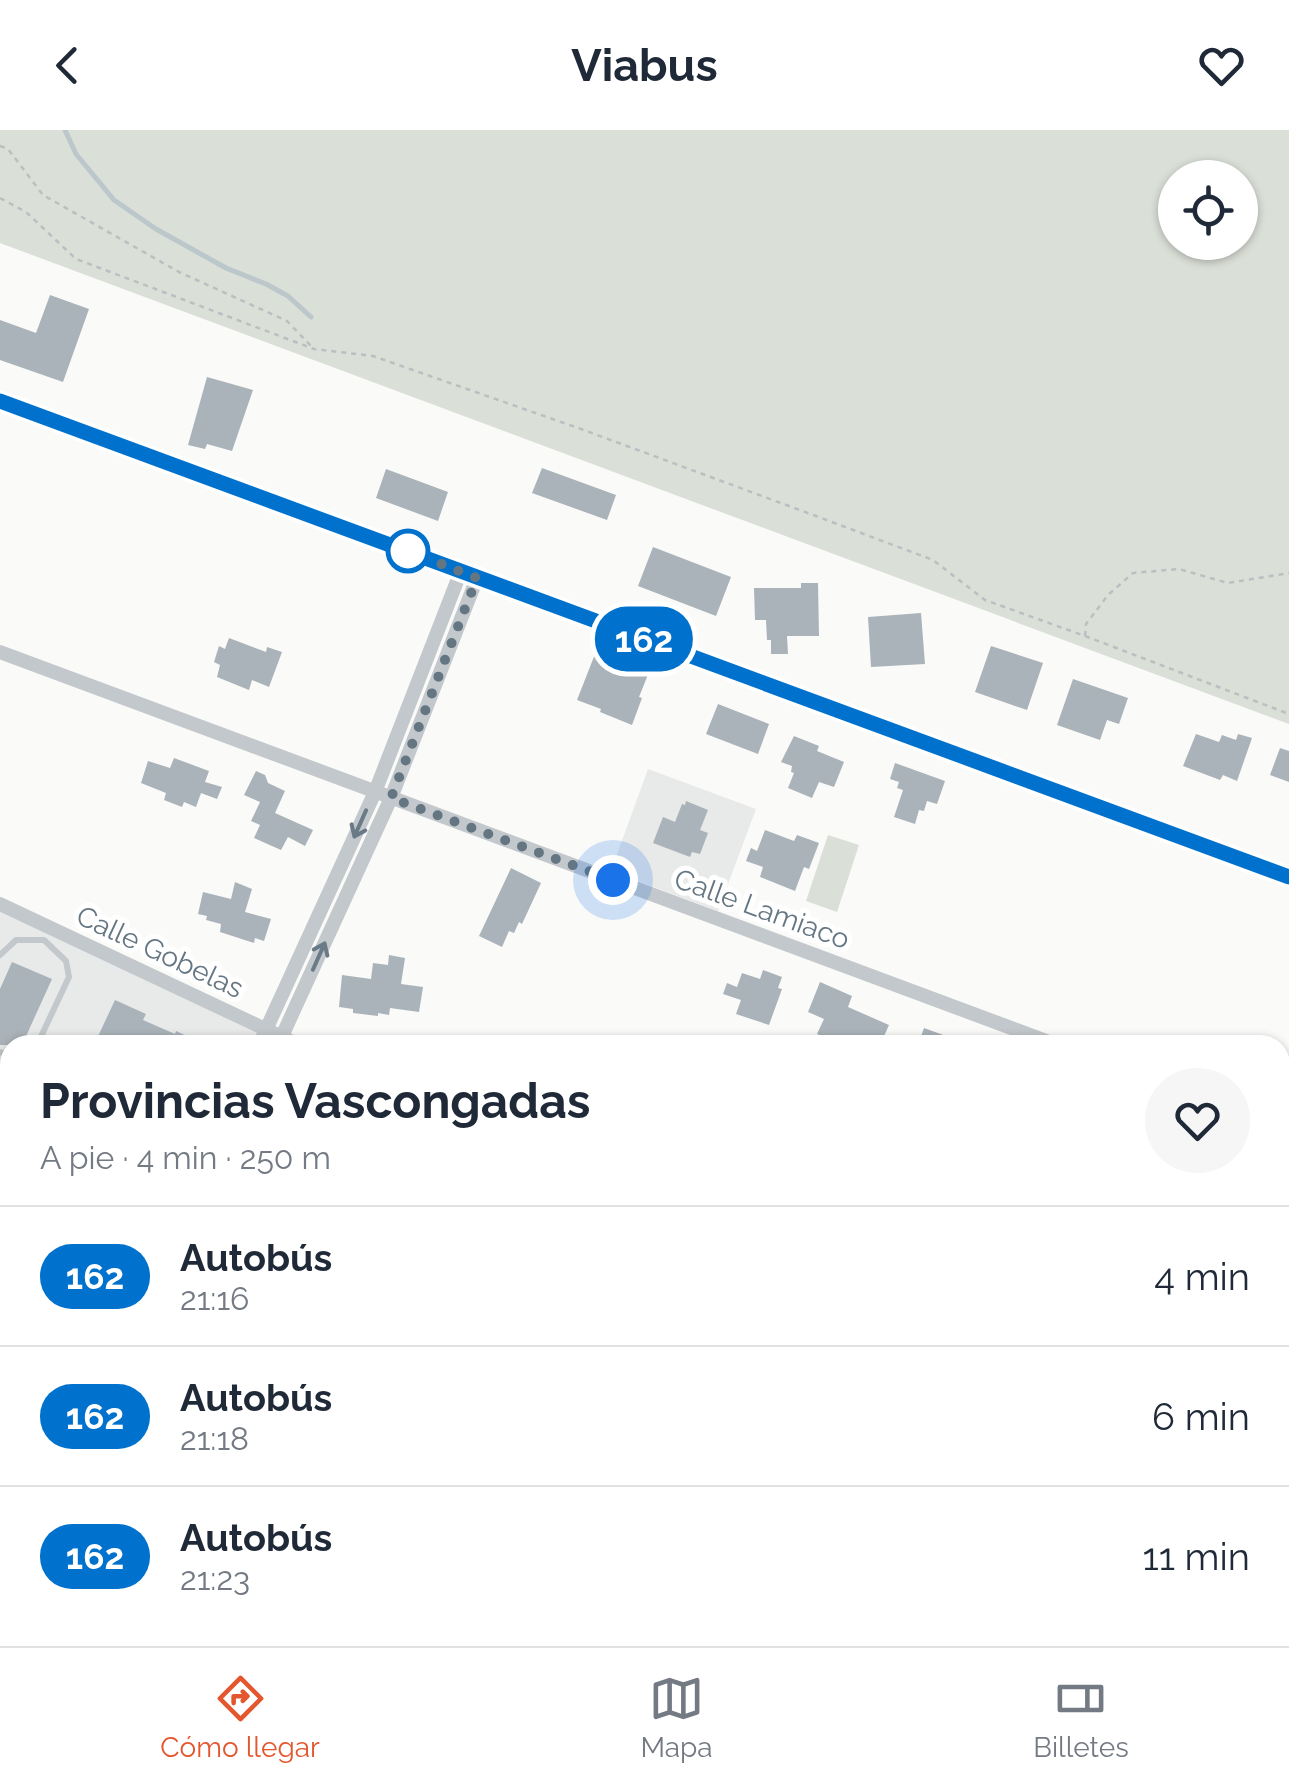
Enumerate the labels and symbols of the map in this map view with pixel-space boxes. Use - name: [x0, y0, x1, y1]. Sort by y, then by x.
- unlabelled marker: [387, 530, 429, 572]
- line badge: 162: [586, 606, 702, 672]
- one-way arrow: [350, 808, 368, 839]
- your location: [588, 855, 638, 905]
- street label: Calle Lamiaco: [670, 862, 854, 956]
- street label: Calle Gobelas: [71, 899, 249, 1005]
- one-way arrow: [310, 942, 329, 972]

